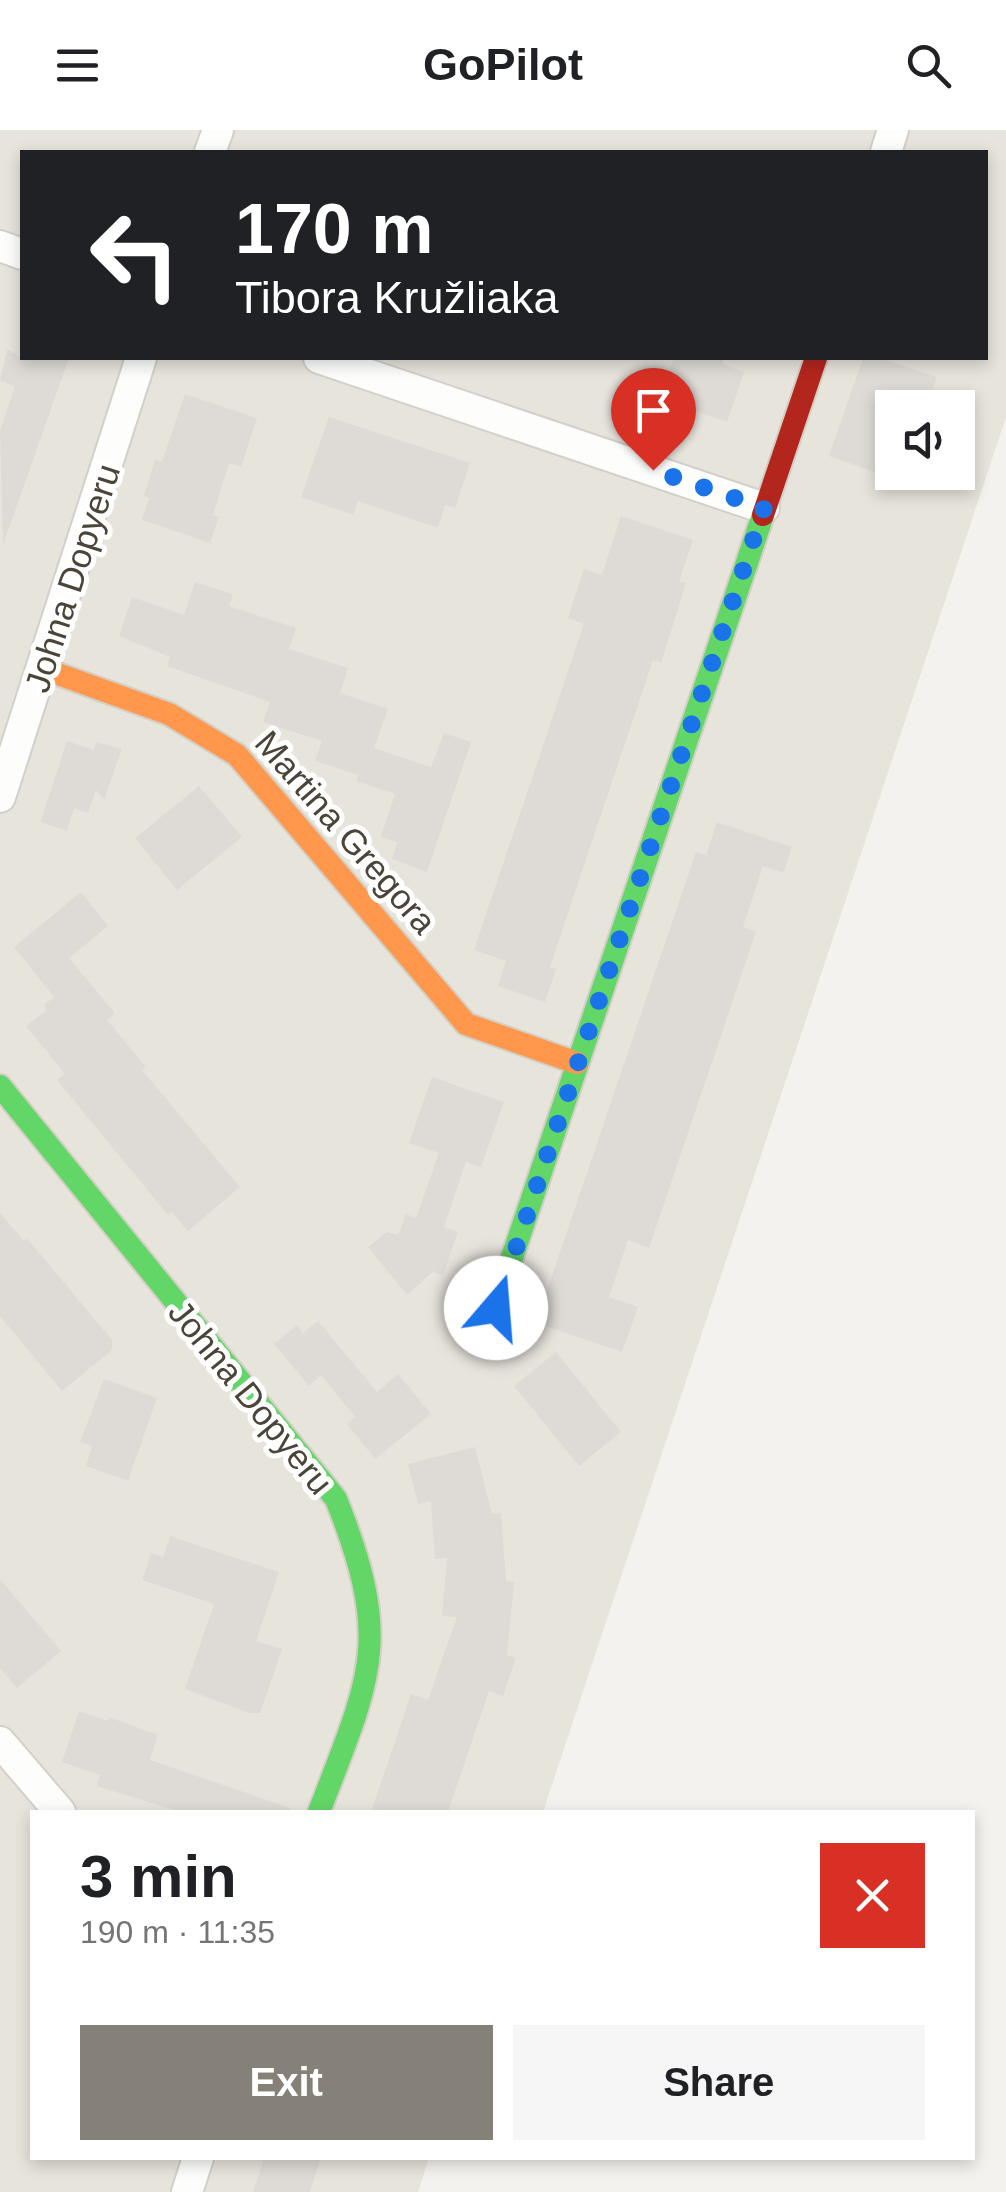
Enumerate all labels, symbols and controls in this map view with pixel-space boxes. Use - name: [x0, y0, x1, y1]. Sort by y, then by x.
- icon: menu: [50, 38, 105, 93]
- icon: search: [901, 38, 956, 93]
- text: GoPilot: [423, 39, 583, 90]
- icon: left: [70, 190, 200, 320]
- text: 170 m: [235, 190, 433, 268]
- text: Tibora Kružliaka: [235, 272, 558, 323]
- pin: [611, 368, 696, 471]
- icon: arrive: [626, 383, 681, 438]
- map controls: [875, 390, 975, 490]
- button: sound: [875, 390, 975, 490]
- street label: Johna Dopyeru: [17, 459, 127, 697]
- street label: Martina Gregora: [248, 723, 445, 941]
- position arrow: [444, 1256, 548, 1360]
- street label: Johna Dopyeru: [161, 1292, 341, 1502]
- text: 3 min: [80, 1843, 237, 1910]
- button: close: [820, 1843, 925, 1948]
- text: 190 m · 11:35: [80, 1914, 275, 1950]
- button: Exit: [80, 2025, 493, 2140]
- button: Share: [513, 2025, 925, 2140]

